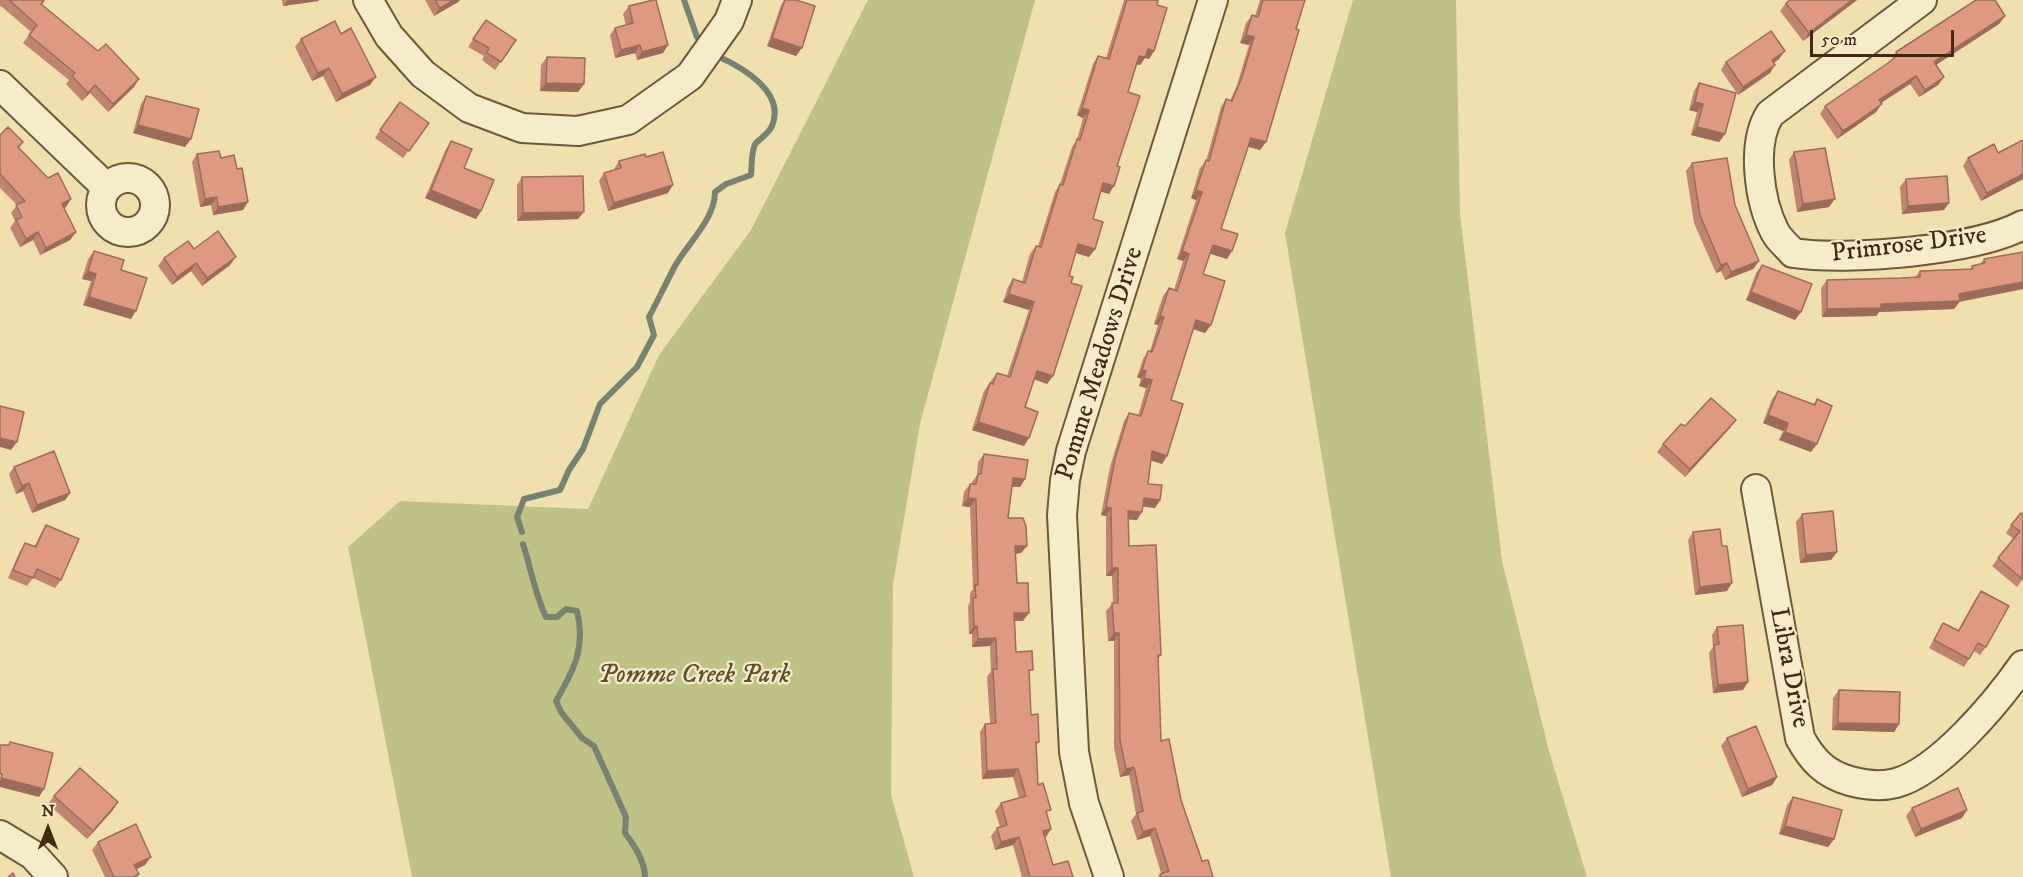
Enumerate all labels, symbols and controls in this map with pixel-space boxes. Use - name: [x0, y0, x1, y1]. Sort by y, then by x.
- scale bar: [1813, 18, 1957, 56]
- text: 50 m: [1821, 29, 1857, 51]
- street label: Primrose Drive: [1830, 221, 1988, 271]
- street label: Pomme Meadows Drive: [1051, 244, 1151, 484]
- street label: Libra Drive: [1761, 605, 1815, 731]
- park label: Pomme Creek Park: [598, 661, 790, 693]
- north arrow: [18, 799, 78, 859]
- text: N: [41, 801, 55, 821]

